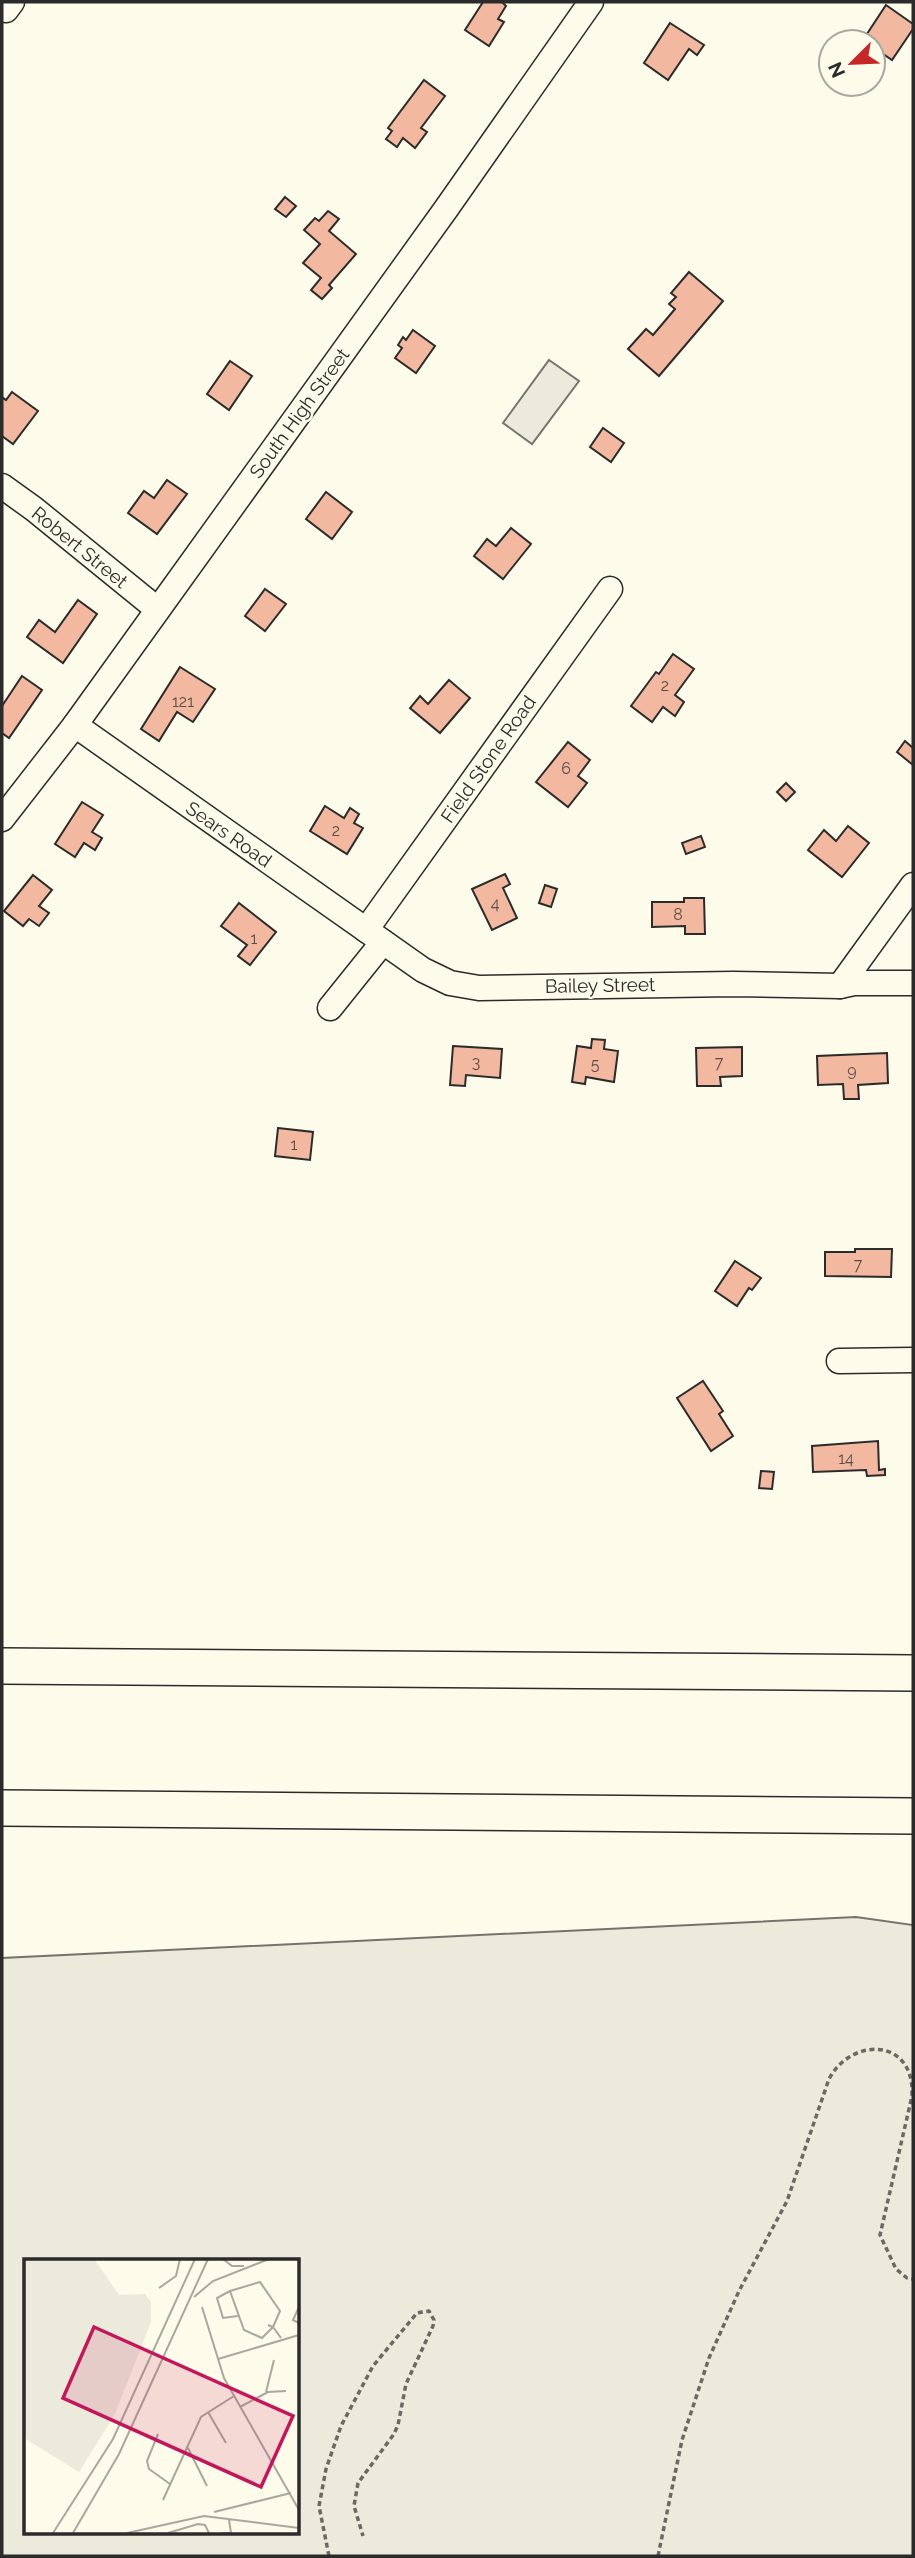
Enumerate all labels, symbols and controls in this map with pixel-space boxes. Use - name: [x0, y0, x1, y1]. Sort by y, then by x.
- north arrow: [817, 28, 887, 98]
- text: N: [823, 59, 849, 81]
- street label: South High Street: [245, 343, 354, 482]
- street label: Robert Street: [28, 502, 133, 593]
- house number: 2: [661, 676, 669, 695]
- street label: Field Stone Road: [436, 691, 540, 827]
- house number: 121: [172, 692, 194, 711]
- house number: 6: [561, 759, 571, 778]
- street label: Sears Road: [182, 797, 276, 871]
- house number: 2: [332, 821, 340, 840]
- house number: 4: [491, 894, 500, 913]
- house number: 8: [673, 905, 683, 924]
- house number: 1: [251, 929, 258, 948]
- street label: Bailey Street: [545, 973, 656, 997]
- house number: 3: [472, 1053, 480, 1072]
- house number: 7: [715, 1053, 724, 1072]
- house number: 5: [591, 1055, 600, 1074]
- house number: 9: [847, 1061, 857, 1080]
- house number: 1: [291, 1135, 298, 1154]
- house number: 7: [854, 1255, 863, 1274]
- house number: 14: [838, 1449, 854, 1468]
- inset map: [24, 2259, 299, 2534]

